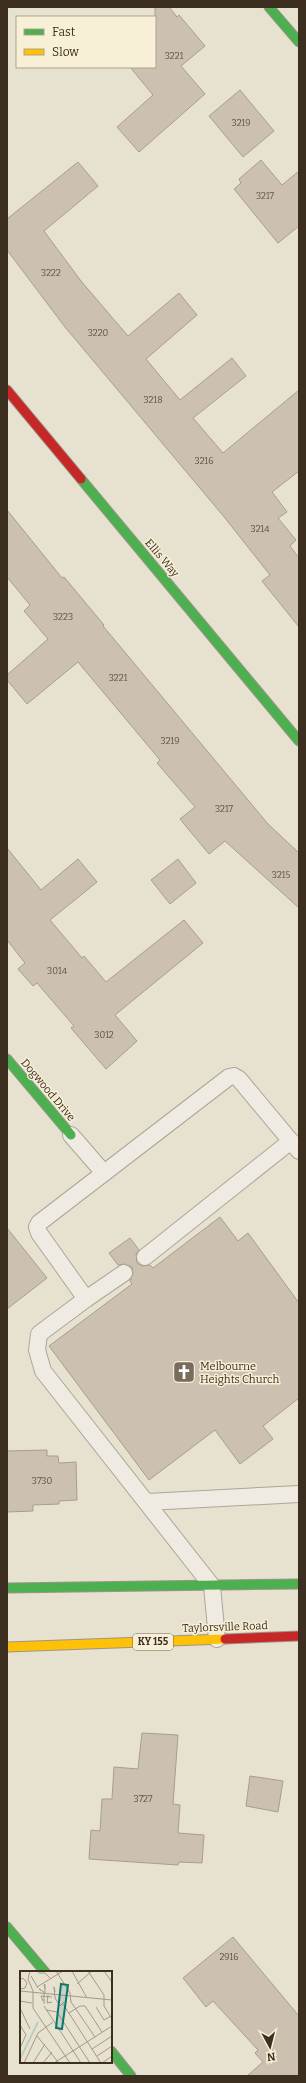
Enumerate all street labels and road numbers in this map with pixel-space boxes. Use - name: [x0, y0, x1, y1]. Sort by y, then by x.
- street label: Ellis Way: [142, 536, 182, 580]
- street label: Dogwood Drive: [18, 1056, 78, 1124]
- street label: Taylorsville Road: [182, 1619, 269, 1635]
- road number: KY 155: [133, 1634, 173, 1650]

